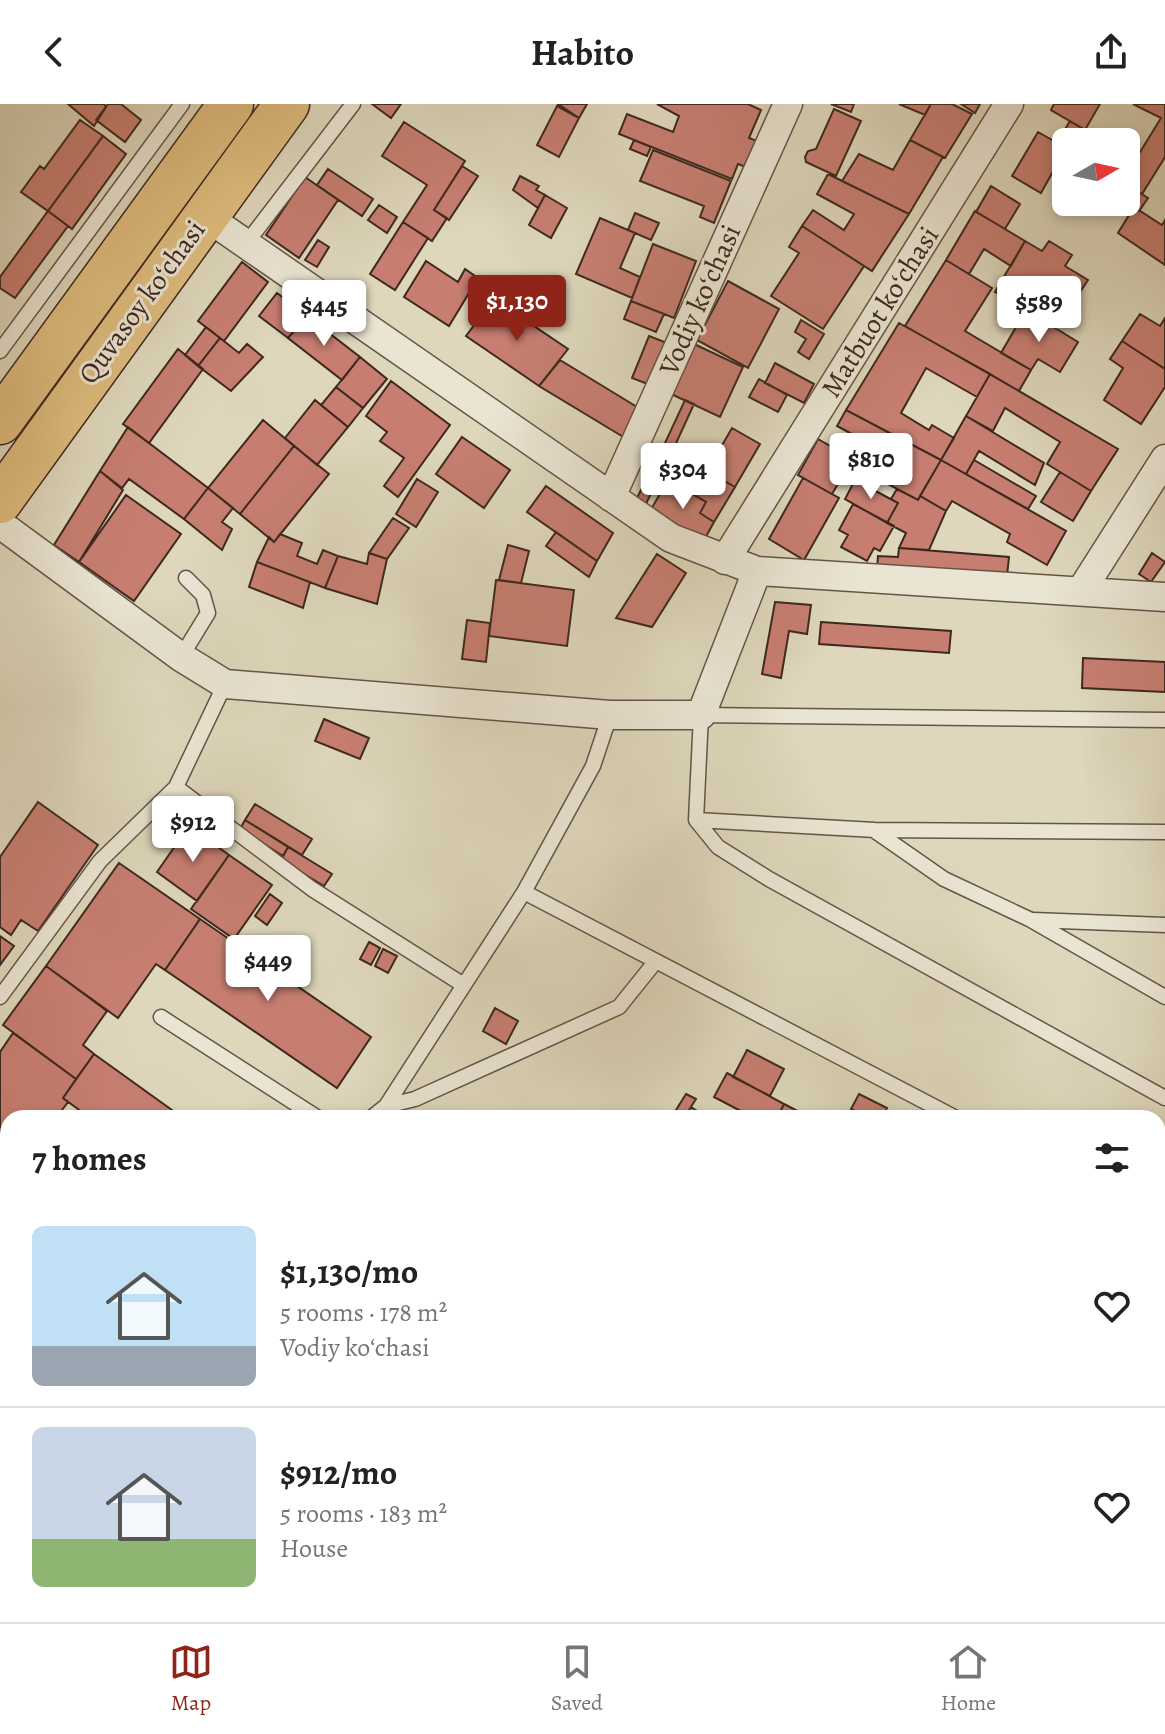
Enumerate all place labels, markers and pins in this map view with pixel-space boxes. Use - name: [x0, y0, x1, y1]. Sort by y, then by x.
- pin: $1,130: [452, 275, 582, 343]
- pin: $589: [992, 276, 1086, 344]
- pin: $445: [277, 280, 371, 348]
- pin: $810: [824, 433, 918, 501]
- pin: $304: [636, 443, 730, 511]
- pin: $912: [146, 796, 240, 864]
- pin: $449: [221, 935, 315, 1003]

